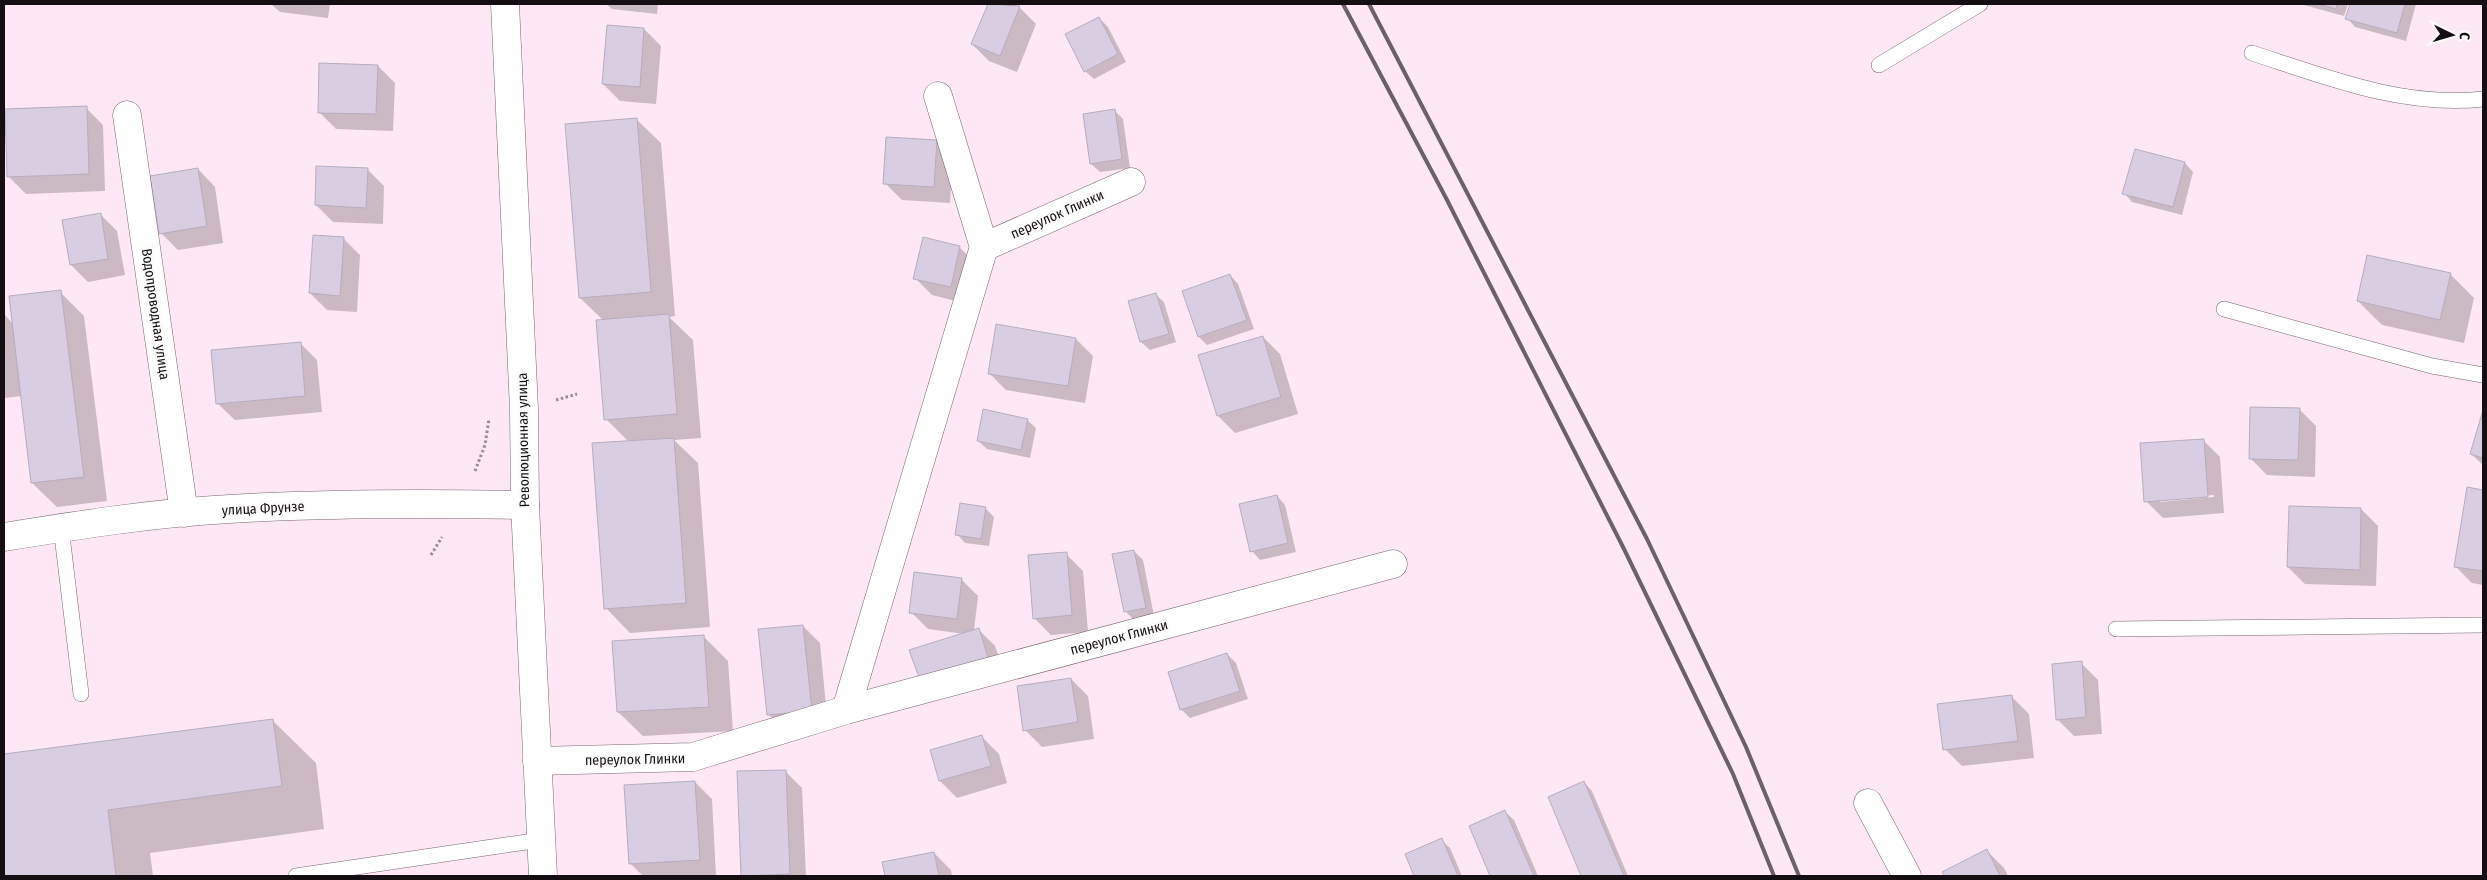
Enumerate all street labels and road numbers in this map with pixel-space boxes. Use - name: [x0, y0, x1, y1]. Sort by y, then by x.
- street label: переулок Глинки: [1008, 186, 1107, 243]
- street label: Водопроводная улица: [138, 247, 173, 381]
- street label: Революционная улица: [514, 372, 533, 507]
- street label: улица Фрунзе: [221, 498, 305, 519]
- street label: переулок Глинки: [1068, 616, 1170, 659]
- street label: переулок Глинки: [585, 750, 685, 769]

